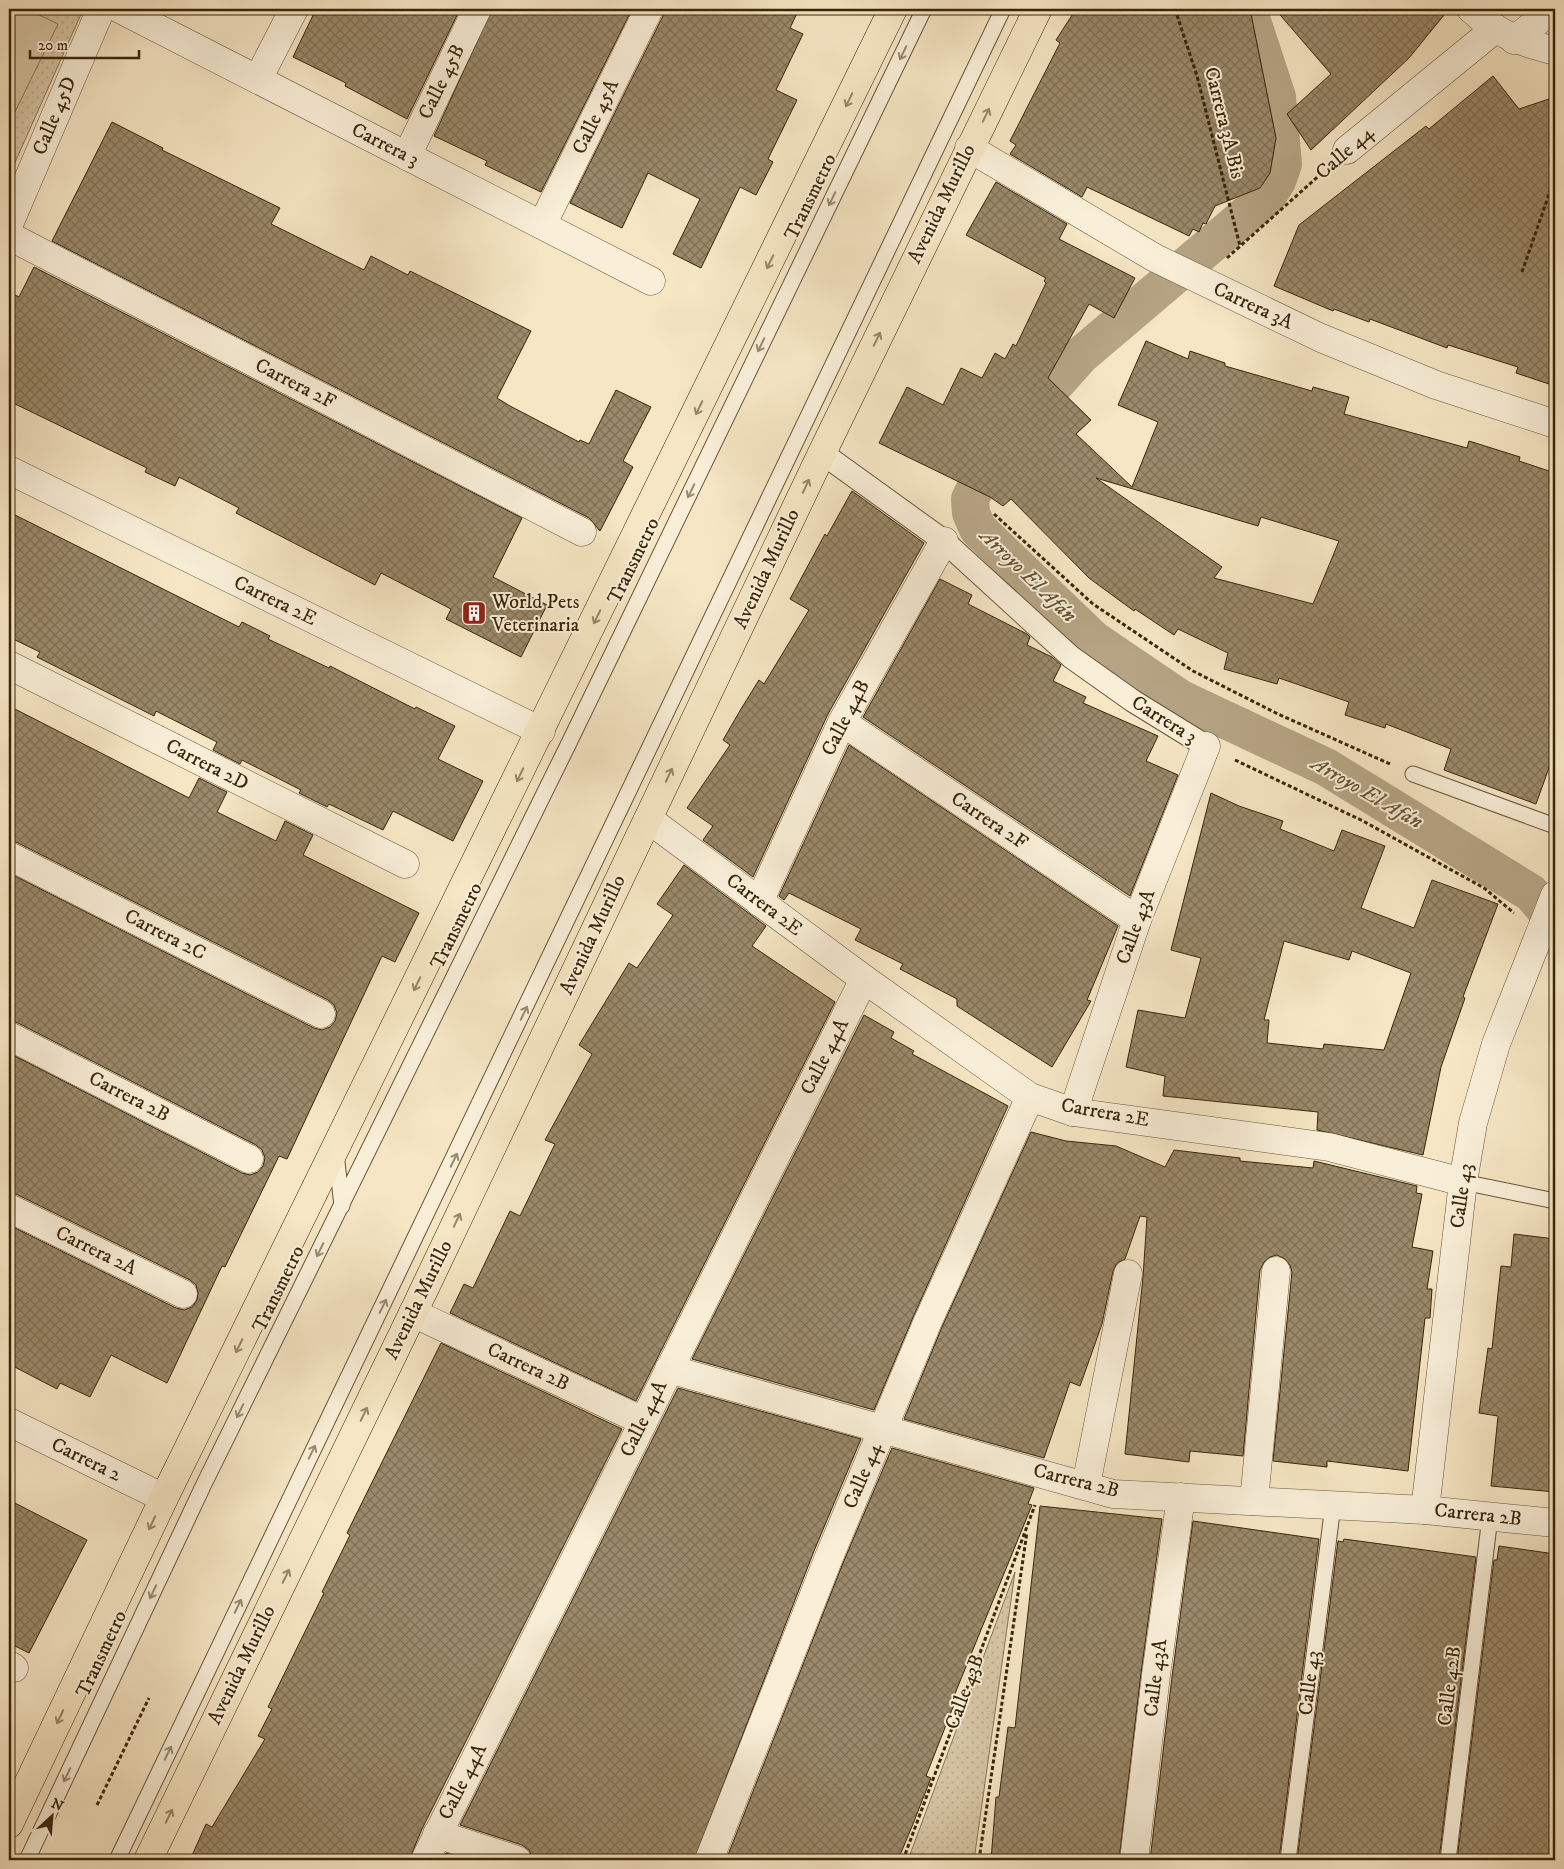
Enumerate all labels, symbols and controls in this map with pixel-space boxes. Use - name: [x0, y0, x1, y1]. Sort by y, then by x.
- scale bar: [30, 28, 139, 60]
- text: 20 m: [38, 36, 68, 55]
- street label: Calle 45B: [413, 40, 471, 124]
- one-way arrow: [898, 45, 908, 60]
- street label: Carrera 3A Bis: [1198, 65, 1250, 182]
- street label: Calle 45D: [27, 73, 83, 159]
- street label: Calle 45A: [567, 75, 625, 159]
- one-way arrow: [844, 92, 853, 107]
- one-way arrow: [981, 107, 991, 122]
- street label: Carrera 3: [347, 117, 423, 173]
- street label: Calle 44: [1311, 121, 1380, 185]
- street label: Avenida Murillo: [902, 140, 982, 268]
- street label: Transmetro: [779, 150, 843, 244]
- one-way arrow: [827, 191, 836, 206]
- one-way arrow: [765, 254, 775, 269]
- street label: Carrera 3A: [1209, 277, 1297, 335]
- one-way arrow: [872, 332, 882, 347]
- one-way arrow: [756, 337, 766, 352]
- street label: Carrera 2F: [250, 353, 340, 415]
- one-way arrow: [694, 400, 703, 415]
- one-way arrow: [802, 479, 812, 494]
- one-way arrow: [685, 483, 695, 498]
- street label: Avenida Murillo: [728, 505, 806, 633]
- street label: Transmetro: [602, 514, 666, 608]
- water label: Arroyo El Afán: [973, 522, 1082, 629]
- street label: Carrera 2E: [229, 570, 321, 632]
- place label: World Pets Veterinaria: [491, 590, 580, 638]
- building icon: World Pets Veterinaria: [461, 600, 487, 626]
- one-way arrow: [592, 609, 601, 624]
- street label: Calle 44B: [816, 676, 876, 760]
- street label: Carrera 3: [1127, 690, 1201, 750]
- street label: Carrera 2D: [161, 733, 253, 797]
- water label: Arroyo El Afán: [1305, 750, 1427, 835]
- one-way arrow: [515, 767, 524, 782]
- one-way arrow: [665, 768, 674, 783]
- street label: Carrera 2F: [946, 786, 1032, 856]
- street label: Carrera 2E: [721, 868, 807, 942]
- street label: Avenida Murillo: [554, 871, 632, 999]
- street label: Transmetro: [425, 879, 489, 973]
- street label: Calle 43A: [1111, 886, 1161, 968]
- street label: Carrera 2C: [120, 904, 210, 966]
- one-way arrow: [412, 976, 422, 991]
- one-way arrow: [520, 1006, 529, 1021]
- street label: Calle 44A: [795, 1015, 855, 1099]
- street label: Carrera 2B: [84, 1066, 174, 1128]
- street label: Carrera 2E: [1059, 1093, 1151, 1133]
- one-way arrow: [449, 1152, 459, 1167]
- street label: Calle 43: [1445, 1162, 1479, 1230]
- one-way arrow: [453, 1213, 463, 1228]
- street label: Carrera 2A: [51, 1221, 141, 1282]
- street label: Avenida Murillo: [379, 1236, 459, 1364]
- street label: Transmetro: [247, 1242, 311, 1336]
- one-way arrow: [315, 1242, 324, 1257]
- one-way arrow: [379, 1299, 389, 1314]
- street label: Carrera 2B: [483, 1337, 573, 1397]
- one-way arrow: [234, 1338, 243, 1353]
- street label: Calle 44A: [615, 1376, 673, 1461]
- one-way arrow: [235, 1403, 244, 1418]
- one-way arrow: [360, 1407, 369, 1422]
- street label: Carrera 2: [47, 1432, 125, 1488]
- street label: Calle 44: [838, 1439, 888, 1513]
- one-way arrow: [308, 1445, 317, 1460]
- street label: Carrera 2B: [1030, 1458, 1122, 1504]
- street label: Carrera 2B: [1433, 1498, 1523, 1532]
- one-way arrow: [147, 1515, 156, 1530]
- one-way arrow: [281, 1569, 291, 1584]
- one-way arrow: [148, 1584, 158, 1599]
- one-way arrow: [233, 1599, 243, 1614]
- street label: Avenida Murillo: [202, 1601, 282, 1729]
- street label: Transmetro: [71, 1607, 133, 1701]
- street label: Calle 43A: [1139, 1638, 1173, 1718]
- street label: Calle 42B: [1433, 1645, 1467, 1727]
- street label: Calle 43: [1294, 1649, 1326, 1717]
- street label: Calle 43B: [940, 1651, 990, 1733]
- one-way arrow: [54, 1709, 64, 1724]
- street label: Calle 44A: [433, 1740, 493, 1824]
- one-way arrow: [164, 1746, 173, 1761]
- one-way arrow: [61, 1767, 71, 1782]
- north arrow: [28, 1792, 78, 1842]
- text: N: [48, 1795, 67, 1816]
- one-way arrow: [164, 1809, 174, 1824]

